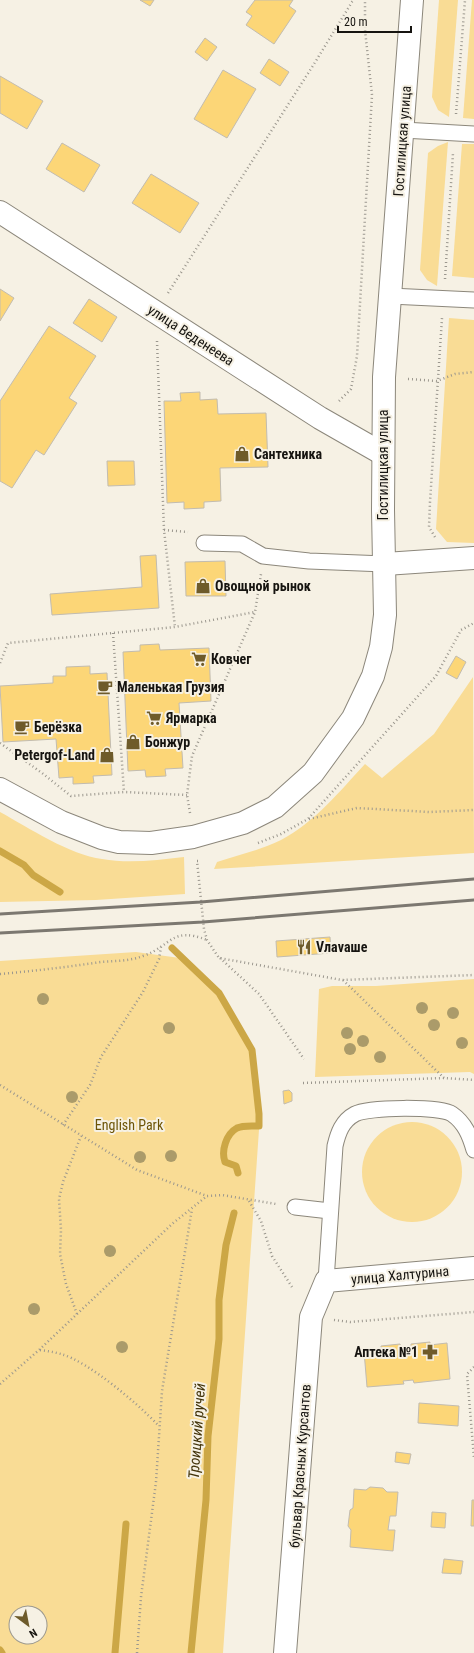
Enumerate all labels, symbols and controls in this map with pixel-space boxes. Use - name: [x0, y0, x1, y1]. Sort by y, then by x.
- scale bar: [338, 8, 411, 34]
- text: 20 m: [344, 15, 368, 29]
- street label: Гостилицкая улица: [390, 85, 414, 197]
- street label: улица Веденеева: [145, 301, 237, 369]
- street label: Гостилицкая улица: [375, 409, 391, 521]
- shop icon: Сантехника: [233, 445, 251, 463]
- place label: Сантехника: [254, 446, 323, 462]
- shop icon: Овощной рынок: [194, 577, 212, 595]
- place label: Овощной рынок: [215, 578, 311, 594]
- supermarket icon: Ковчег: [190, 650, 208, 668]
- place label: Ковчег: [211, 651, 252, 667]
- cafe icon: Маленькая Грузия: [96, 678, 114, 696]
- place label: Маленькая Грузия: [117, 679, 225, 695]
- supermarket icon: Ярмарка: [145, 709, 163, 727]
- place label: Ярмарка: [165, 710, 217, 726]
- cafe icon: Берёзка: [13, 718, 31, 736]
- place label: Берёзка: [34, 719, 82, 735]
- shop icon: Бонжур: [124, 733, 142, 751]
- place label: Бонжур: [145, 734, 190, 750]
- shop icon: Petergof-Land: [98, 746, 116, 764]
- place label: Petergof-Land: [14, 747, 95, 763]
- restaurant icon: Vлаvаше: [295, 938, 313, 956]
- place label: Vлаvаше: [316, 939, 368, 955]
- park label: English Park: [95, 1117, 164, 1133]
- street label: улица Халтурина: [350, 1263, 450, 1287]
- pharmacy icon: Аптека №1: [421, 1343, 439, 1361]
- place label: Аптека №1: [354, 1344, 418, 1360]
- water label: Троицкий ручей: [185, 1383, 209, 1479]
- street label: бульвар Красных Курсантов: [286, 1384, 314, 1548]
- north arrow: [8, 1605, 48, 1645]
- text: N: [27, 1626, 39, 1640]

